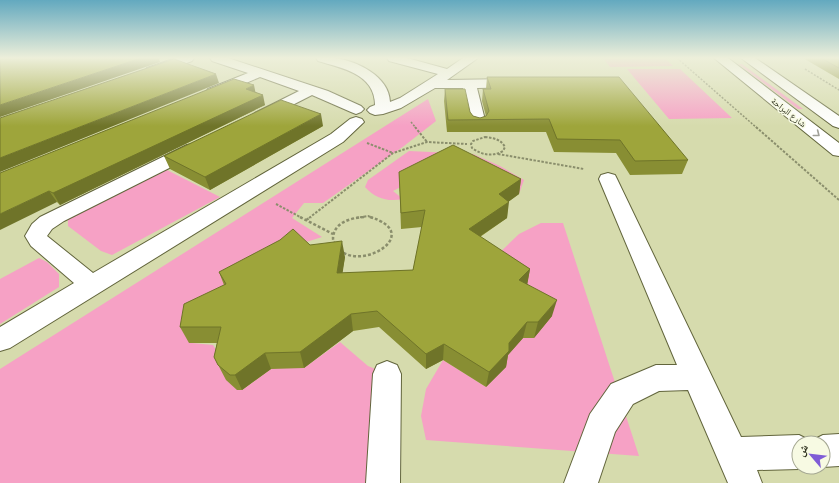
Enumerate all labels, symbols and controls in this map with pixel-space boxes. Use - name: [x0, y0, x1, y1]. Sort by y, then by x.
- street label: شارع البراحة: [769, 95, 809, 130]
- one-way arrow: [812, 129, 819, 136]
- north arrow: [791, 435, 831, 475]
- text: ش: [793, 442, 812, 459]

